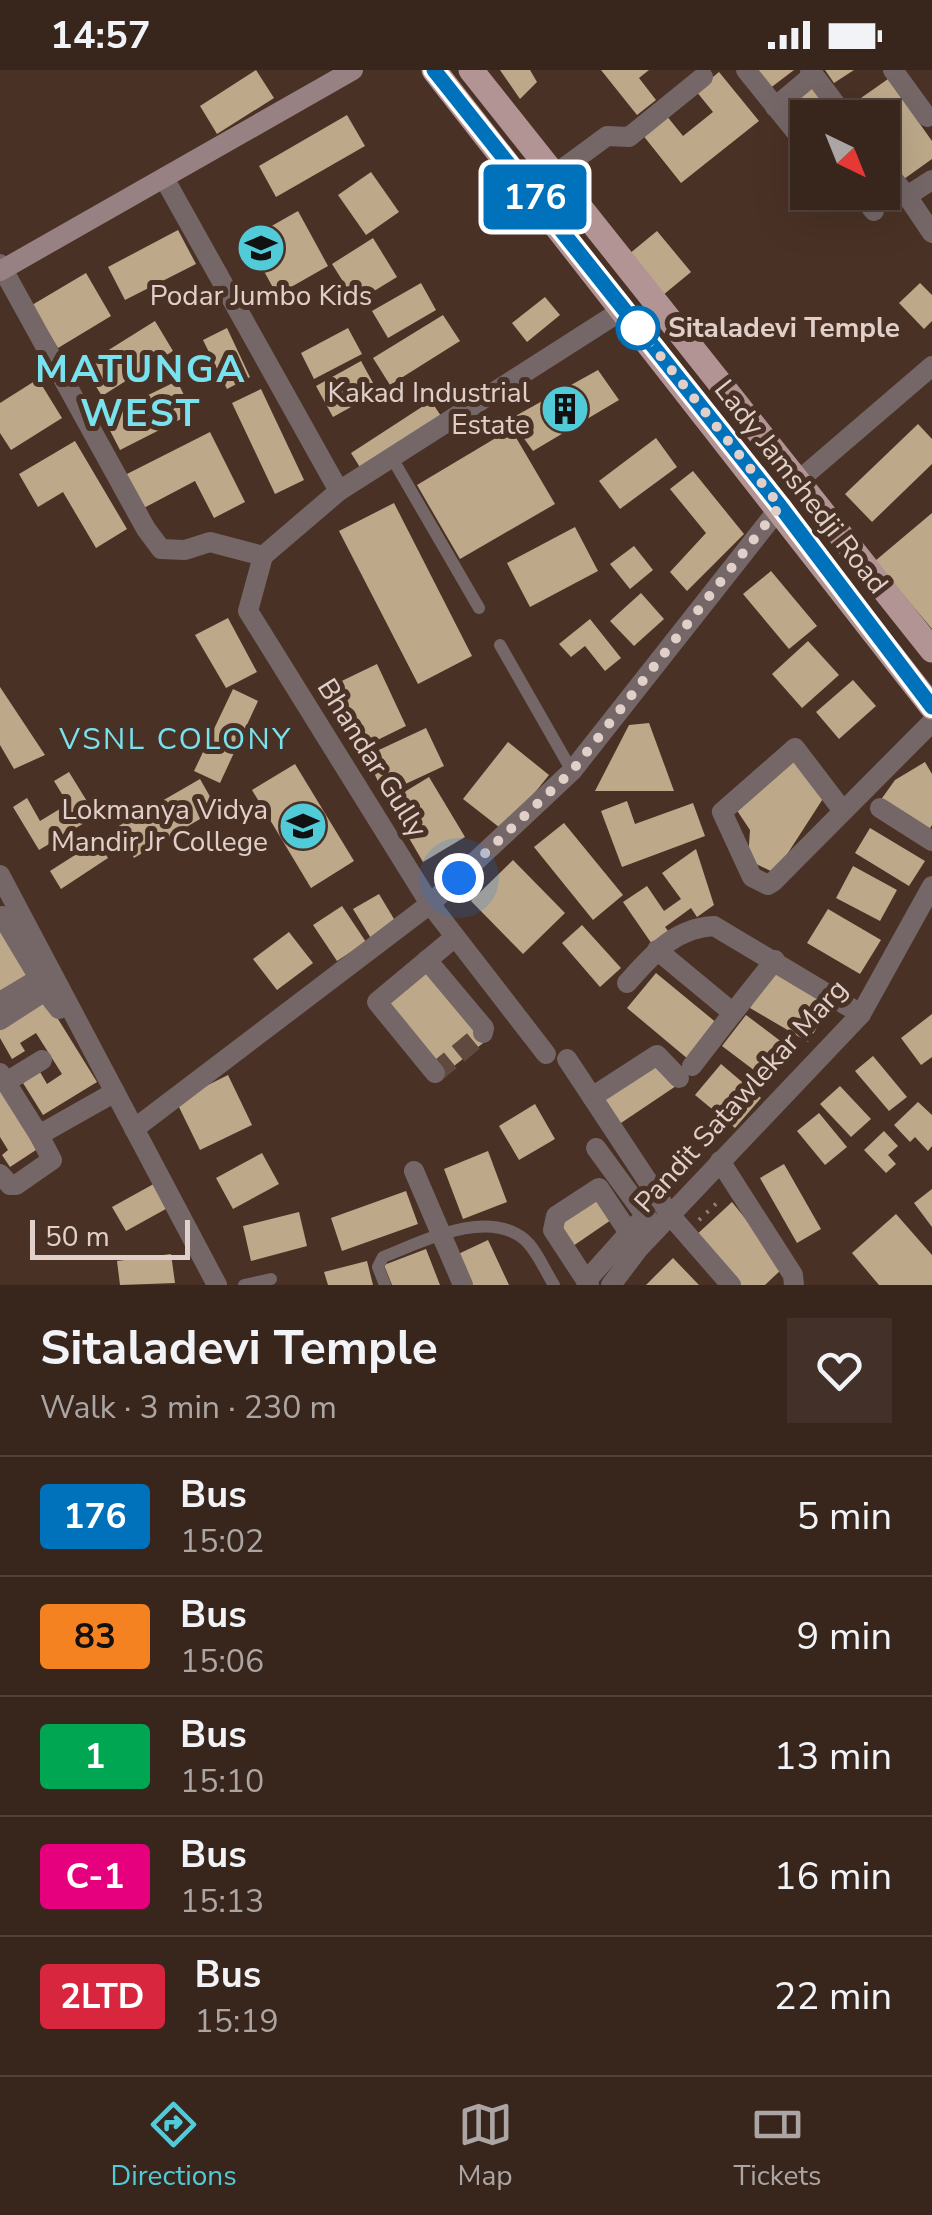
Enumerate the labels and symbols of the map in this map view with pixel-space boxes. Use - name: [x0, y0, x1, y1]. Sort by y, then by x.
- north arrow: [790, 100, 900, 210]
- line badge: 176: [478, 164, 592, 230]
- school or university icon: Podar Jumbo Kids: [235, 222, 287, 274]
- place label: Podar Jumbo Kids: [150, 277, 372, 315]
- marker: Sitaladevi Temple: [617, 307, 659, 349]
- place label: Sitaladevi Temple: [668, 309, 900, 347]
- district label: MATUNGA WEST: [35, 344, 247, 439]
- street label: Lady Jamshedji Road: [705, 372, 897, 602]
- place label: Kakad Industrial Estate: [328, 374, 531, 444]
- building icon: Kakad Industrial Estate: [539, 383, 591, 435]
- street label: Bhandar Gully: [308, 671, 436, 845]
- district label: VSNL COLONY: [58, 719, 293, 760]
- place label: Lokmanya Vidya Mandir Jr College: [51, 791, 268, 861]
- school or university icon: Lokmanya Vidya Mandir Jr College: [277, 800, 329, 852]
- your location: [434, 853, 484, 903]
- street label: Pandit Satawlekar Marg: [626, 971, 856, 1221]
- scale bar: [30, 1215, 190, 1260]

